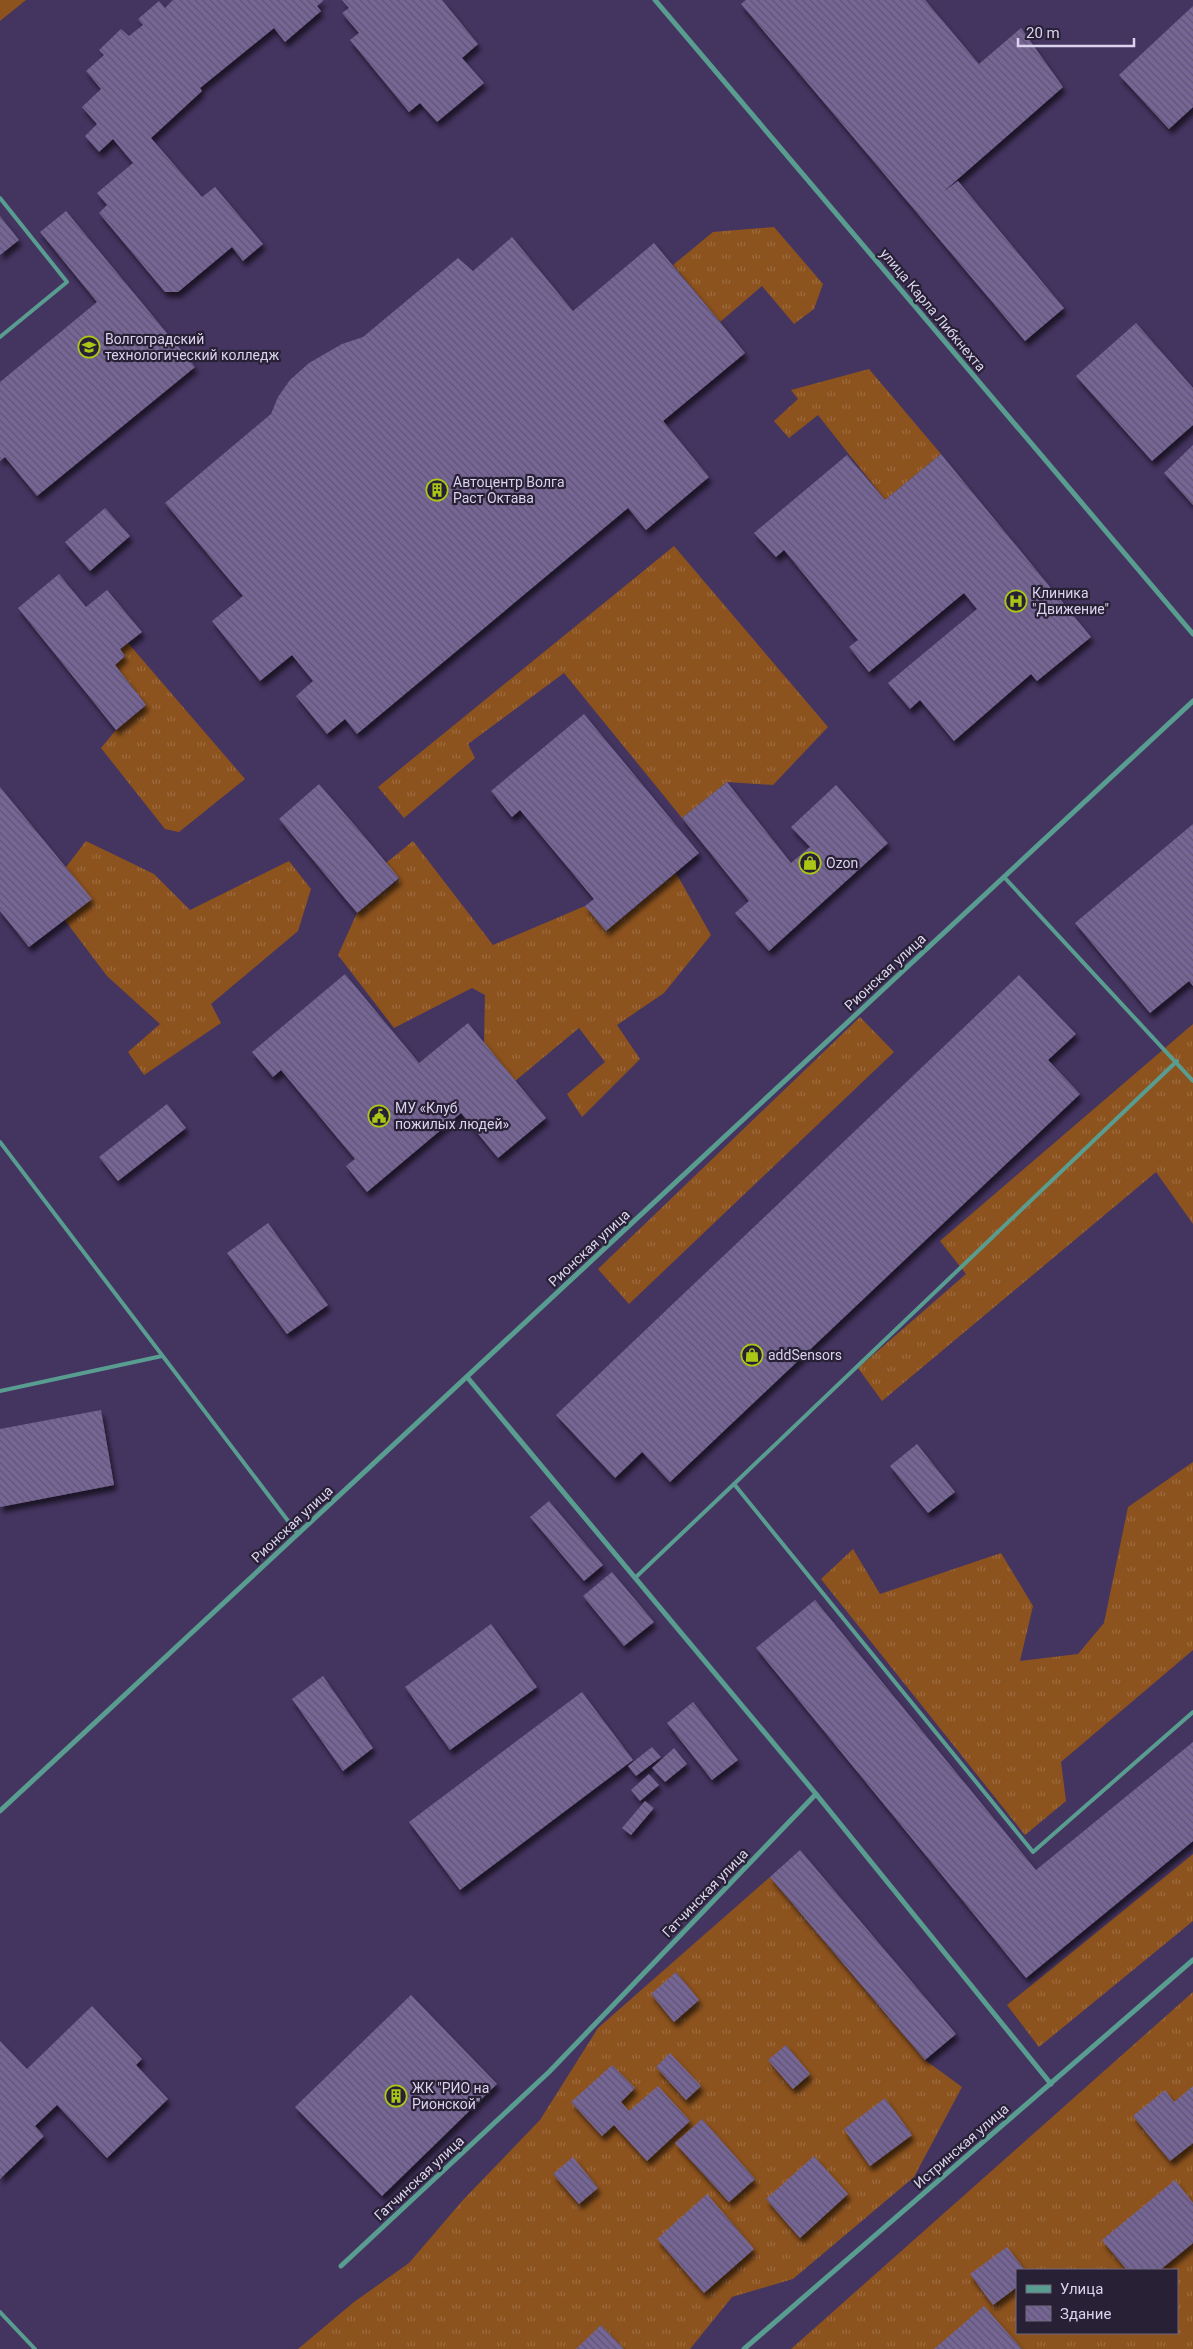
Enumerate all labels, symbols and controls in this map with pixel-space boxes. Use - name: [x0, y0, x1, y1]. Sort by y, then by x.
- scale bar: [1018, 15, 1134, 47]
- text: 20 m: [1026, 24, 1060, 42]
- street label: улица Карла Либкнехта: [877, 245, 989, 375]
- place label: Волгоградский технологический колледж: [105, 331, 279, 363]
- school or university icon: Волгоградский технологический колледж: [77, 335, 101, 359]
- place label: Автоцентр Волга Раст Октава: [453, 474, 565, 506]
- building icon: Автоцентр Волга Раст Октава: [425, 478, 449, 502]
- place label: Клиника "Движение": [1032, 585, 1109, 617]
- hospital icon: Клиника "Движение": [1004, 589, 1028, 613]
- shop icon: Ozon: [798, 851, 822, 875]
- place label: Ozon: [826, 855, 858, 871]
- street label: Рионская улица: [841, 930, 929, 1014]
- place label: МУ «Клуб пожилых людей»: [395, 1100, 509, 1132]
- public building icon: МУ «Клуб пожилых людей»: [367, 1104, 391, 1128]
- street label: Рионская улица: [545, 1206, 633, 1290]
- shop icon: addSensors: [740, 1343, 764, 1367]
- place label: addSensors: [768, 1347, 842, 1363]
- street label: Рионская улица: [248, 1482, 336, 1566]
- street label: Гатчинская улица: [659, 1846, 751, 1940]
- place label: ЖК "РИО на Рионской": [412, 2080, 489, 2112]
- building icon: ЖК "РИО на Рионской": [384, 2084, 408, 2108]
- street label: Истринская улица: [910, 2101, 1012, 2191]
- street label: Гатчинская улица: [371, 2132, 467, 2224]
- legend: [1016, 2269, 1178, 2334]
- text: Улица: [1060, 2280, 1103, 2298]
- text: Здание: [1060, 2305, 1111, 2323]

